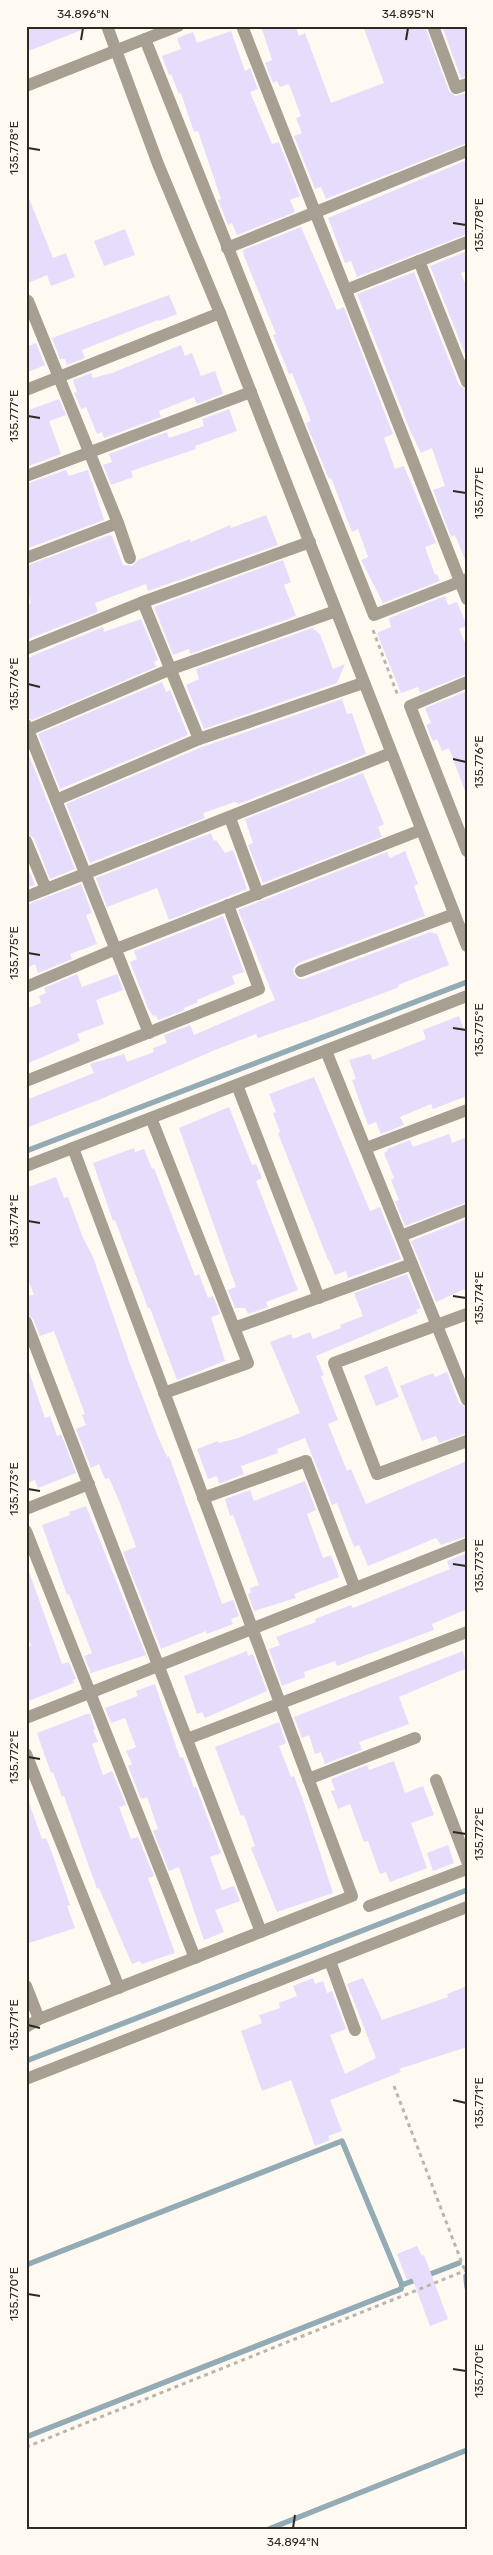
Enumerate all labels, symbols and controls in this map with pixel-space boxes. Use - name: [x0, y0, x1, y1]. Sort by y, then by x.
- text: 34.896°N: [57, 7, 109, 21]
- text: 34.895°N: [382, 7, 434, 21]
- text: 135.778°E: [7, 121, 21, 175]
- text: 135.778°E: [472, 198, 486, 252]
- text: 135.777°E: [7, 390, 21, 442]
- text: 135.777°E: [472, 467, 486, 519]
- text: 135.776°E: [7, 657, 21, 711]
- text: 135.776°E: [472, 735, 486, 789]
- text: 135.775°E: [7, 926, 21, 980]
- text: 135.775°E: [472, 1003, 486, 1057]
- text: 135.774°E: [7, 1194, 21, 1248]
- text: 135.774°E: [472, 1271, 486, 1325]
- text: 135.773°E: [7, 1462, 21, 1516]
- text: 135.773°E: [472, 1539, 486, 1593]
- text: 135.772°E: [7, 1730, 21, 1784]
- text: 135.772°E: [472, 1807, 486, 1861]
- text: 135.771°E: [7, 1999, 21, 2051]
- text: 135.771°E: [472, 2077, 486, 2129]
- text: 135.770°E: [7, 2267, 21, 2321]
- text: 135.770°E: [472, 2344, 486, 2398]
- text: 34.894°N: [267, 2535, 319, 2549]

